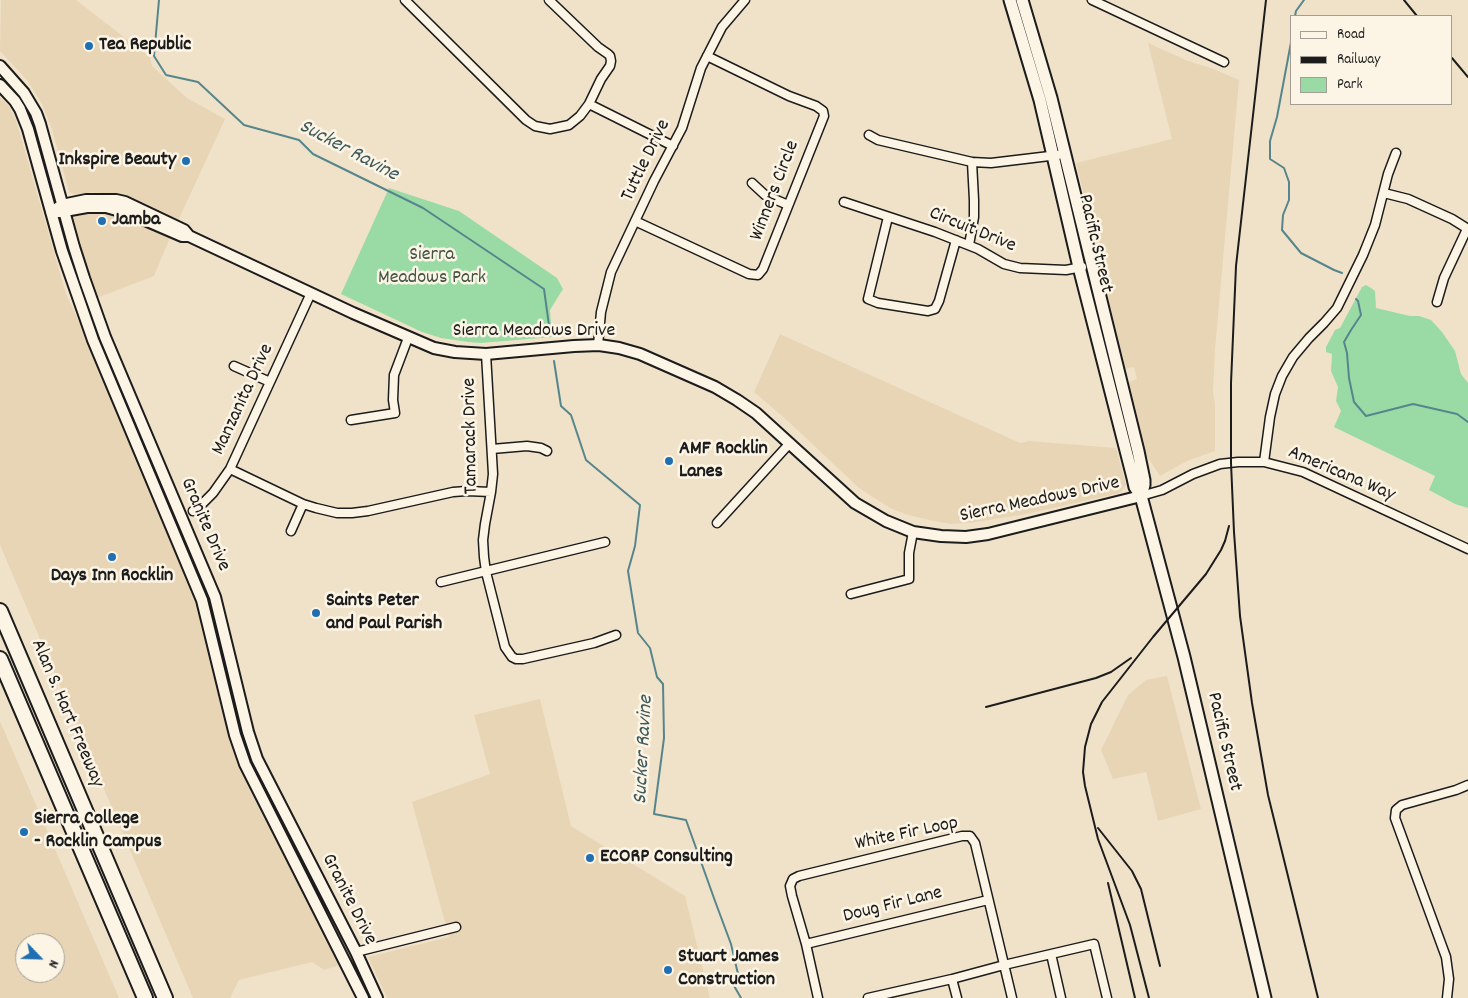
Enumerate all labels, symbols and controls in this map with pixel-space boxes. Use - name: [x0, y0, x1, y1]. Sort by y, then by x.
- legend: [1290, 15, 1453, 105]
- text: Road: [1337, 24, 1365, 46]
- place label: Tea Republic: [99, 34, 191, 58]
- marker: Tea Republic: [83, 40, 95, 52]
- text: Railway: [1337, 49, 1380, 71]
- text: Park: [1337, 74, 1363, 96]
- water label: Sucker Ravine: [294, 115, 402, 189]
- street label: Tuttle Drive: [617, 116, 677, 206]
- street label: Winners Circle: [746, 137, 806, 245]
- place label: Inkspire Beauty: [59, 149, 176, 173]
- marker: Inkspire Beauty: [180, 155, 192, 167]
- street label: Pacific Street: [1071, 192, 1117, 296]
- street label: Circuit Drive: [925, 203, 1019, 259]
- place label: Jamba: [112, 209, 160, 233]
- marker: Jamba: [96, 215, 108, 227]
- park label: Sierra Meadows Park: [378, 244, 486, 291]
- street label: Sierra Meadows Drive: [453, 320, 615, 344]
- street label: Manzanita Drive: [208, 341, 280, 459]
- street label: Tamarack Drive: [459, 377, 485, 495]
- place label: AMF Rocklin Lanes: [679, 438, 768, 485]
- street label: Americana Way: [1284, 442, 1398, 508]
- marker: AMF Rocklin Lanes: [663, 455, 675, 467]
- street label: Sierra Meadows Drive: [958, 472, 1122, 530]
- street label: Granite Drive: [174, 475, 234, 575]
- marker: Days Inn Rocklin: [106, 551, 118, 563]
- place label: Days Inn Rocklin: [51, 565, 173, 589]
- place label: Saints Peter and Paul Parish: [326, 590, 442, 637]
- marker: Saints Peter and Paul Parish: [310, 607, 322, 619]
- street label: Alan S. Hart Freeway: [24, 636, 108, 792]
- street label: Pacific Street: [1200, 690, 1246, 794]
- water label: Sucker Ravine: [630, 695, 660, 805]
- place label: Sierra College - Rocklin Campus: [34, 808, 162, 855]
- street label: White Fir Loop: [853, 812, 961, 858]
- marker: Sierra College - Rocklin Campus: [18, 826, 30, 838]
- place label: ECORP Consulting: [600, 846, 733, 870]
- street label: Granite Drive: [315, 850, 381, 950]
- marker: ECORP Consulting: [584, 852, 596, 864]
- street label: Doug Fir Lane: [841, 882, 945, 930]
- north arrow: [15, 933, 65, 983]
- place label: Stuart James Construction: [678, 946, 779, 993]
- text: N: [42, 956, 63, 971]
- marker: Stuart James Construction: [662, 964, 674, 976]

